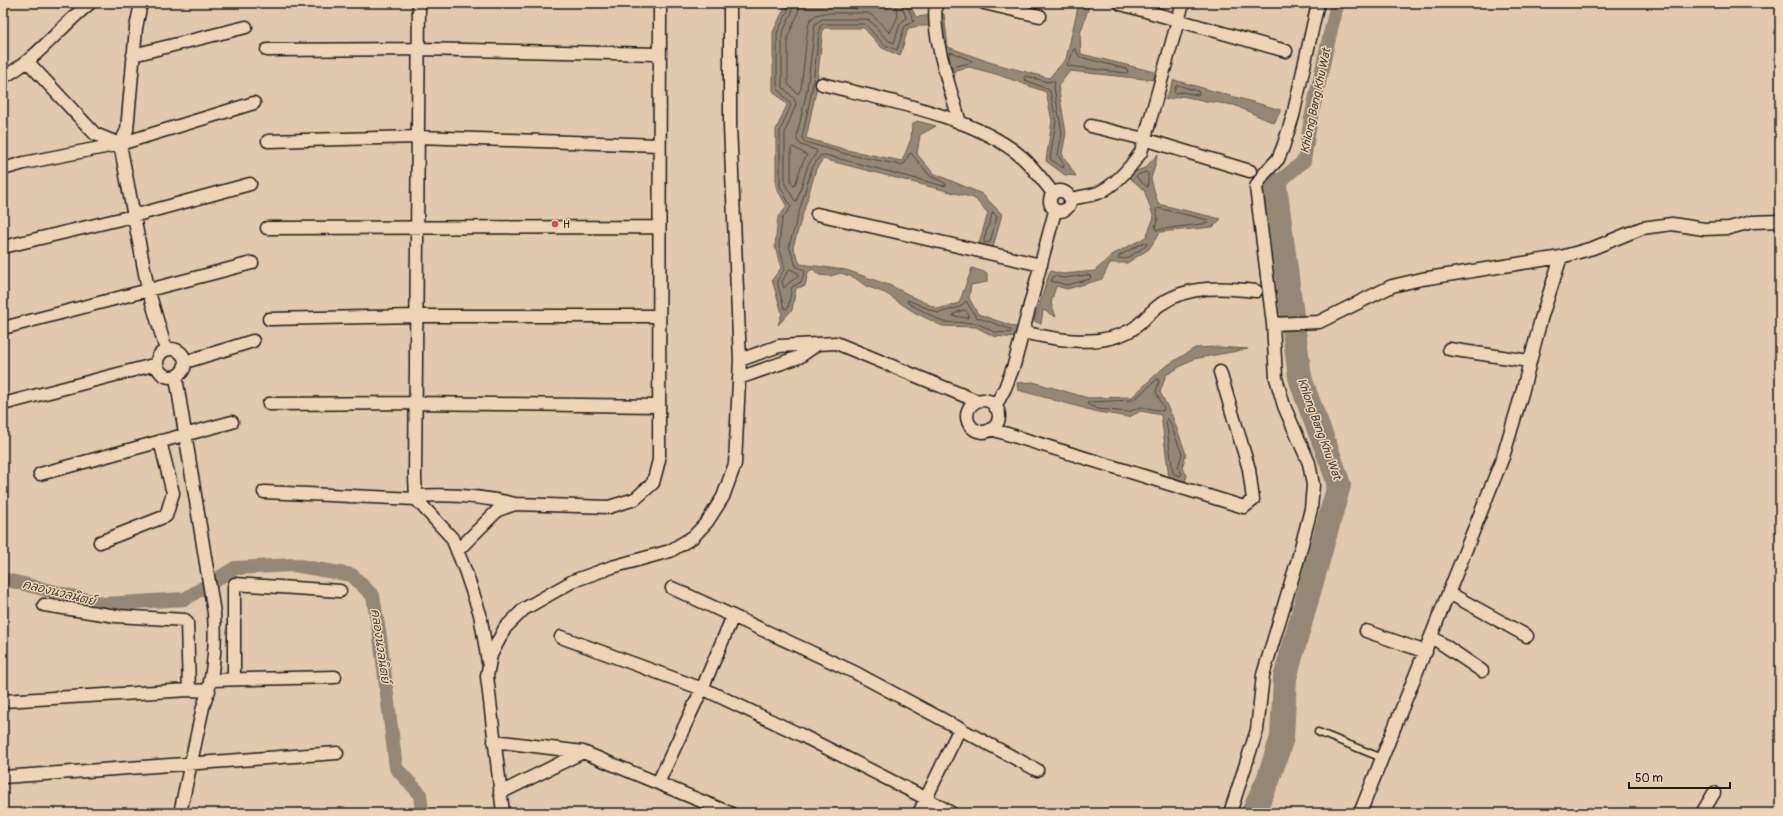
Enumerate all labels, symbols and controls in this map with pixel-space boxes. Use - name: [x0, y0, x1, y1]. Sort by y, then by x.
- water label: Khlong Bang Khu Wat: [1298, 46, 1335, 155]
- place label: H: [563, 218, 570, 231]
- marker: H: [550, 219, 560, 229]
- water label: Khlong Bang Khu Wat: [1294, 376, 1345, 483]
- water label: คลองนวลนิตย์: [21, 576, 100, 610]
- water label: คลองนวลนิตย์: [367, 608, 394, 687]
- scale bar: [1629, 764, 1730, 790]
- text: 50 m: [1635, 771, 1663, 786]

